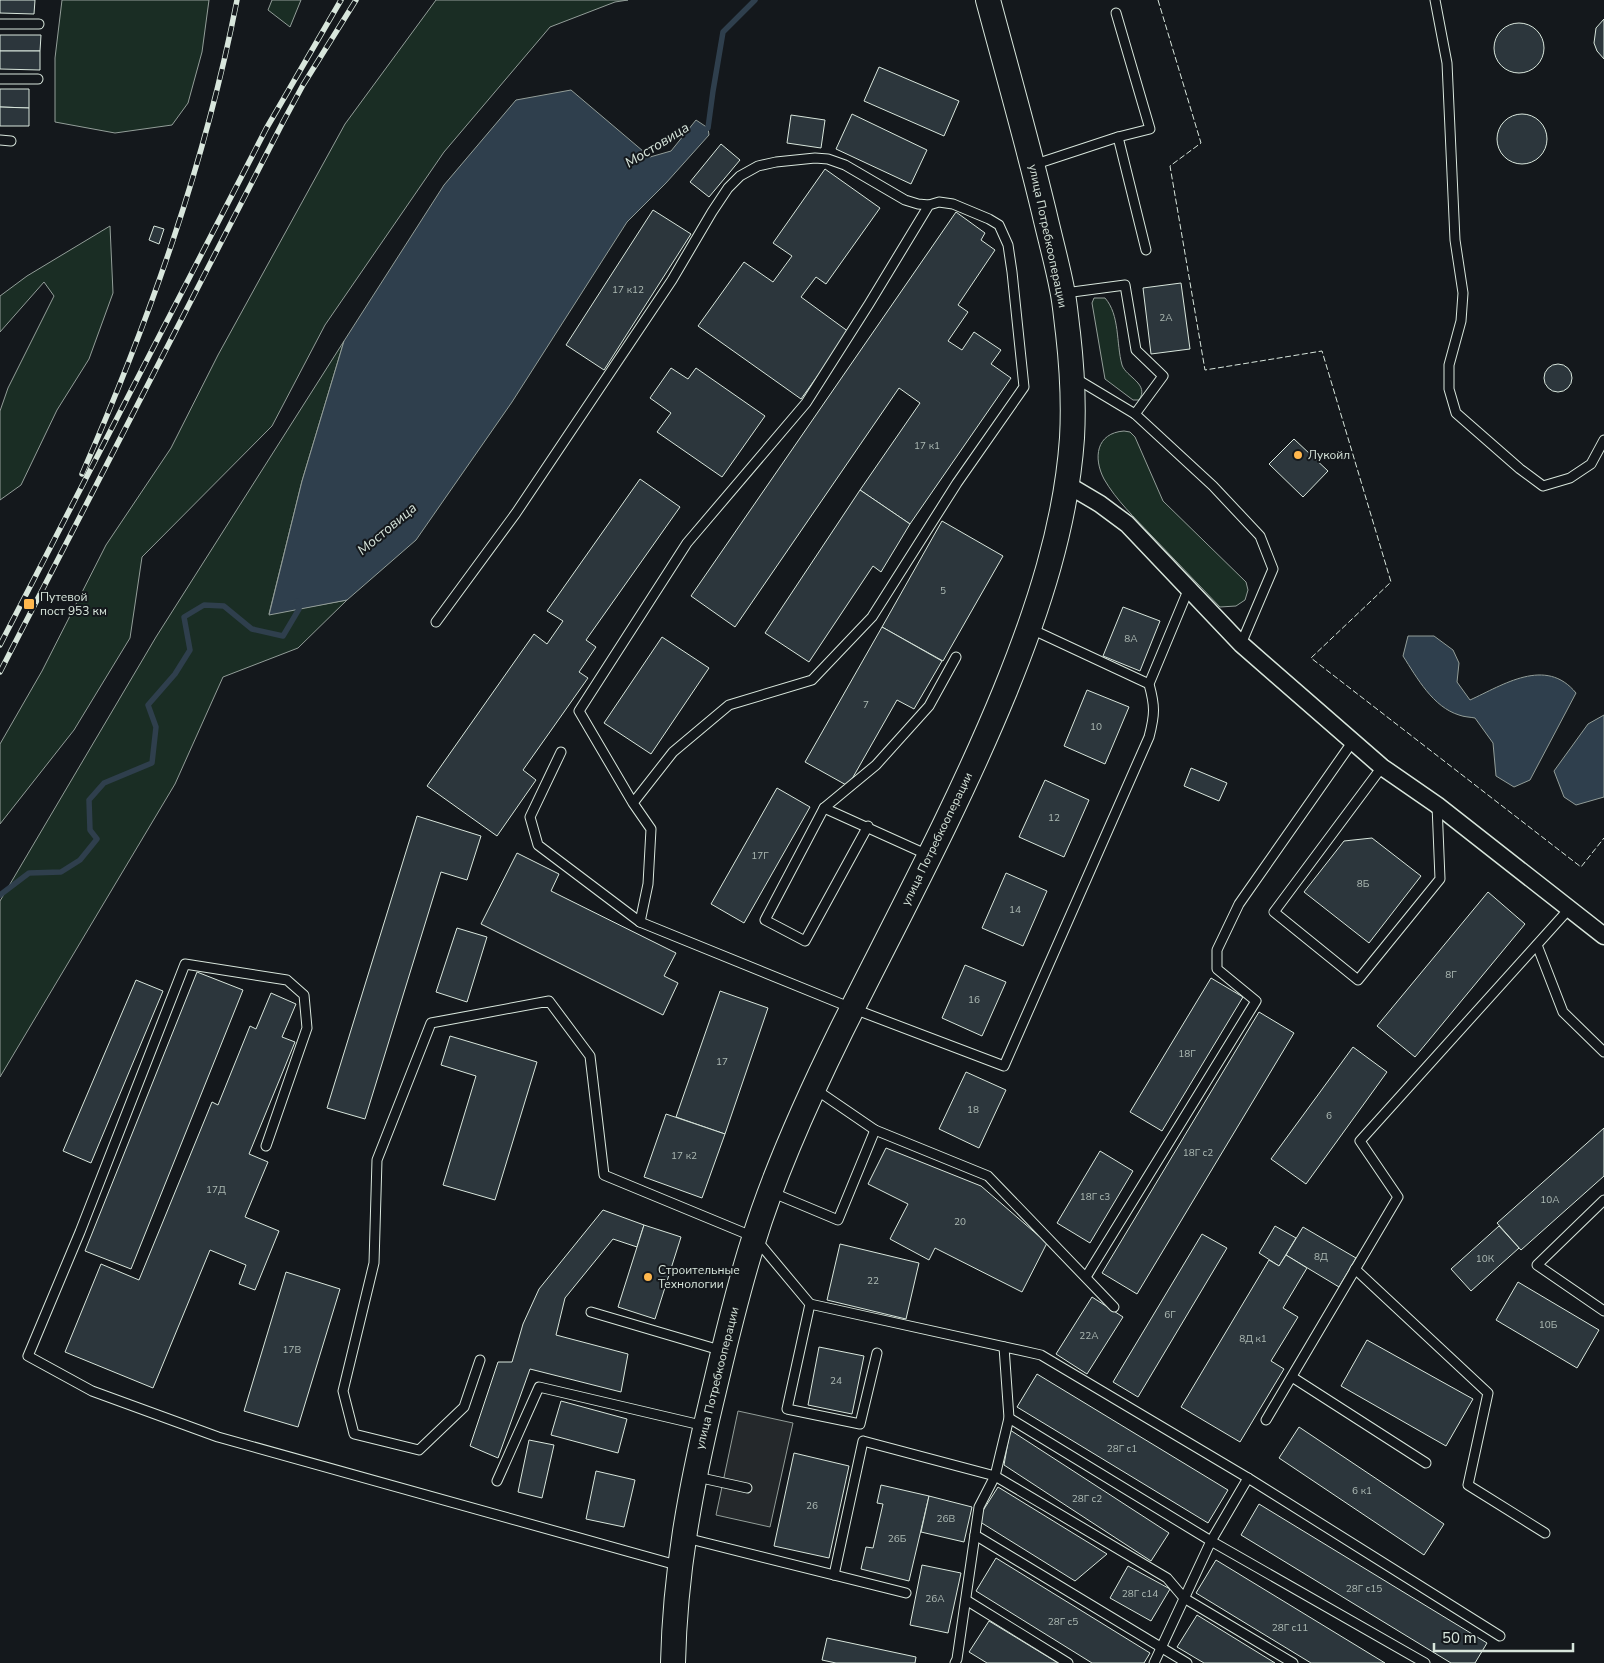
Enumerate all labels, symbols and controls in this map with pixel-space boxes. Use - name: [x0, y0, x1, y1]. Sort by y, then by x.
- water label: Мостовица: [621, 118, 693, 172]
- street label: улица Потребкооперации: [1025, 163, 1071, 309]
- house number: 17 к12: [612, 283, 644, 297]
- house number: 2А: [1159, 311, 1173, 325]
- house number: 17 к1: [914, 439, 940, 453]
- place label: Лукойл: [1308, 447, 1350, 463]
- marker: Лукойл: [1292, 449, 1304, 461]
- water label: Мостовица: [353, 498, 421, 560]
- house number: 5: [940, 584, 946, 598]
- place label: Путевой пост 953 км: [40, 589, 107, 619]
- marker: Путевой пост 953 км: [22, 597, 36, 611]
- house number: 8А: [1124, 632, 1138, 646]
- house number: 7: [863, 698, 869, 712]
- house number: 10: [1090, 720, 1102, 734]
- street label: улица Потребкооперации: [898, 770, 976, 908]
- house number: 12: [1048, 811, 1060, 825]
- house number: 17Г: [751, 849, 769, 863]
- house number: 8Б: [1357, 877, 1370, 891]
- house number: 14: [1009, 903, 1021, 917]
- house number: 8Г: [1445, 968, 1457, 982]
- house number: 16: [968, 993, 980, 1007]
- house number: 18Г: [1178, 1047, 1196, 1061]
- house number: 17: [716, 1055, 728, 1069]
- house number: 18: [967, 1103, 979, 1117]
- house number: 6: [1326, 1109, 1332, 1123]
- house number: 18Г с2: [1183, 1146, 1213, 1160]
- house number: 17 к2: [671, 1149, 697, 1163]
- house number: 17Д: [206, 1183, 226, 1197]
- house number: 18Г с3: [1080, 1190, 1110, 1204]
- house number: 10А: [1540, 1193, 1560, 1207]
- house number: 20: [954, 1215, 966, 1229]
- house number: 8Д: [1314, 1250, 1328, 1264]
- house number: 10К: [1476, 1252, 1495, 1266]
- place label: Строительные Технологии: [658, 1262, 740, 1292]
- marker: Строительные Технологии: [642, 1271, 654, 1283]
- house number: 22: [867, 1274, 879, 1288]
- street label: улица Потребкооперации: [692, 1305, 742, 1451]
- house number: 6Г: [1164, 1308, 1176, 1322]
- house number: 10Б: [1539, 1318, 1558, 1332]
- house number: 22А: [1079, 1329, 1099, 1343]
- house number: 8Д к1: [1239, 1332, 1267, 1346]
- house number: 17В: [283, 1343, 302, 1357]
- house number: 24: [830, 1374, 842, 1388]
- house number: 28Г с1: [1107, 1442, 1137, 1456]
- house number: 6 к1: [1352, 1484, 1372, 1498]
- house number: 28Г с2: [1072, 1492, 1102, 1506]
- house number: 26: [806, 1499, 818, 1513]
- house number: 26В: [937, 1512, 956, 1526]
- house number: 26Б: [888, 1532, 907, 1546]
- house number: 28Г с15: [1346, 1582, 1382, 1596]
- house number: 28Г с14: [1122, 1587, 1158, 1601]
- house number: 26А: [925, 1592, 945, 1606]
- house number: 28Г с5: [1048, 1615, 1078, 1629]
- scale bar: [1434, 1620, 1573, 1652]
- house number: 28Г с11: [1272, 1621, 1308, 1635]
- text: 50 m: [1442, 1628, 1477, 1648]

